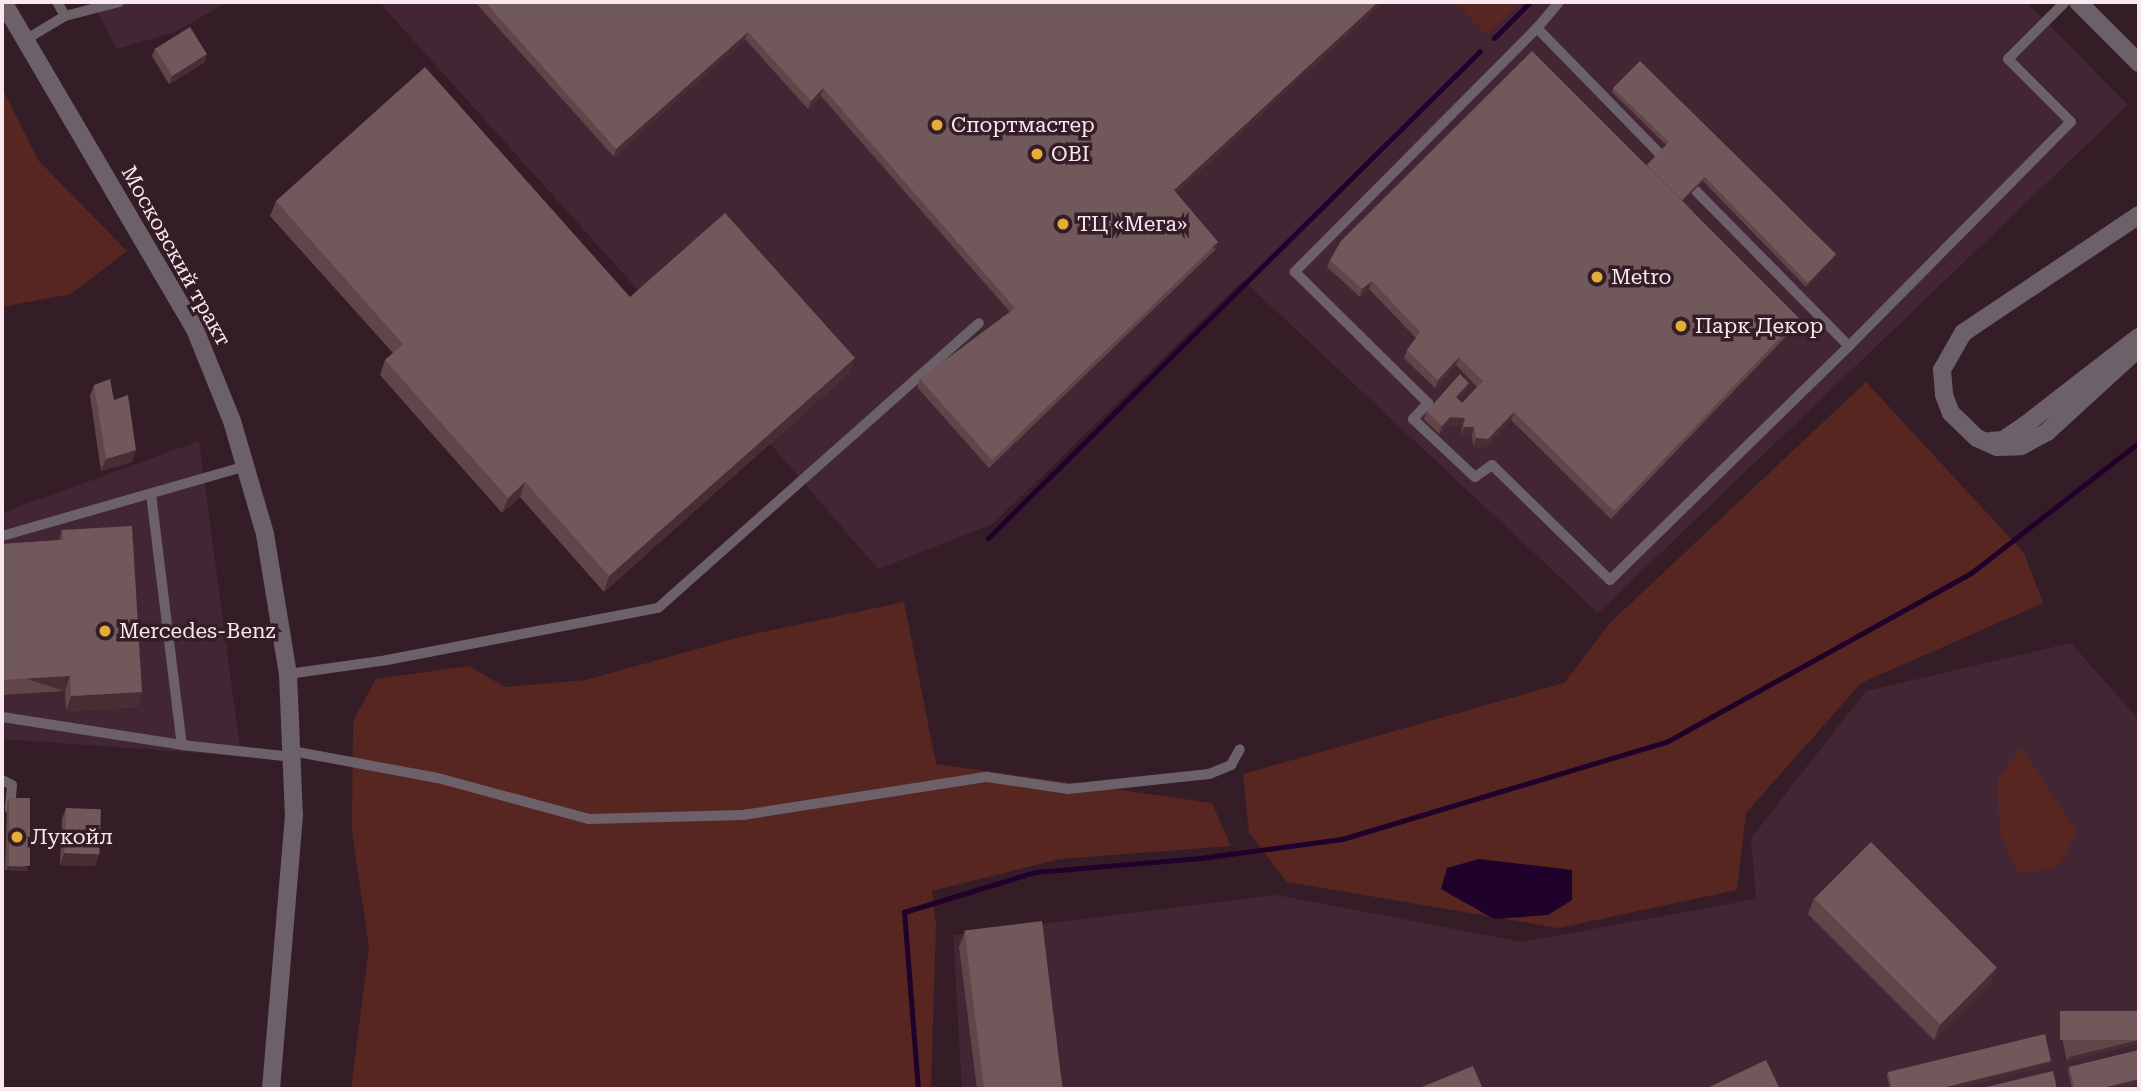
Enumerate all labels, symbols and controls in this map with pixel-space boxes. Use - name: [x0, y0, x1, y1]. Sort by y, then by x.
- place label: Спортмастер: [951, 112, 1095, 138]
- marker: Спортмастер: [929, 117, 945, 133]
- place label: OBI: [1051, 141, 1090, 167]
- marker: OBI: [1029, 146, 1045, 162]
- street label: Московский тракт: [116, 162, 236, 350]
- place label: ТЦ «Мега»: [1077, 211, 1187, 237]
- marker: ТЦ «Мега»: [1055, 216, 1071, 232]
- place label: Metro: [1611, 264, 1671, 290]
- marker: Metro: [1589, 269, 1605, 285]
- place label: Парк Декор: [1695, 313, 1823, 339]
- marker: Парк Декор: [1673, 318, 1689, 334]
- place label: Mercedes-Benz: [119, 618, 275, 644]
- marker: Mercedes-Benz: [97, 623, 113, 639]
- place label: Лукойл: [31, 824, 113, 850]
- marker: Лукойл: [9, 829, 25, 845]

